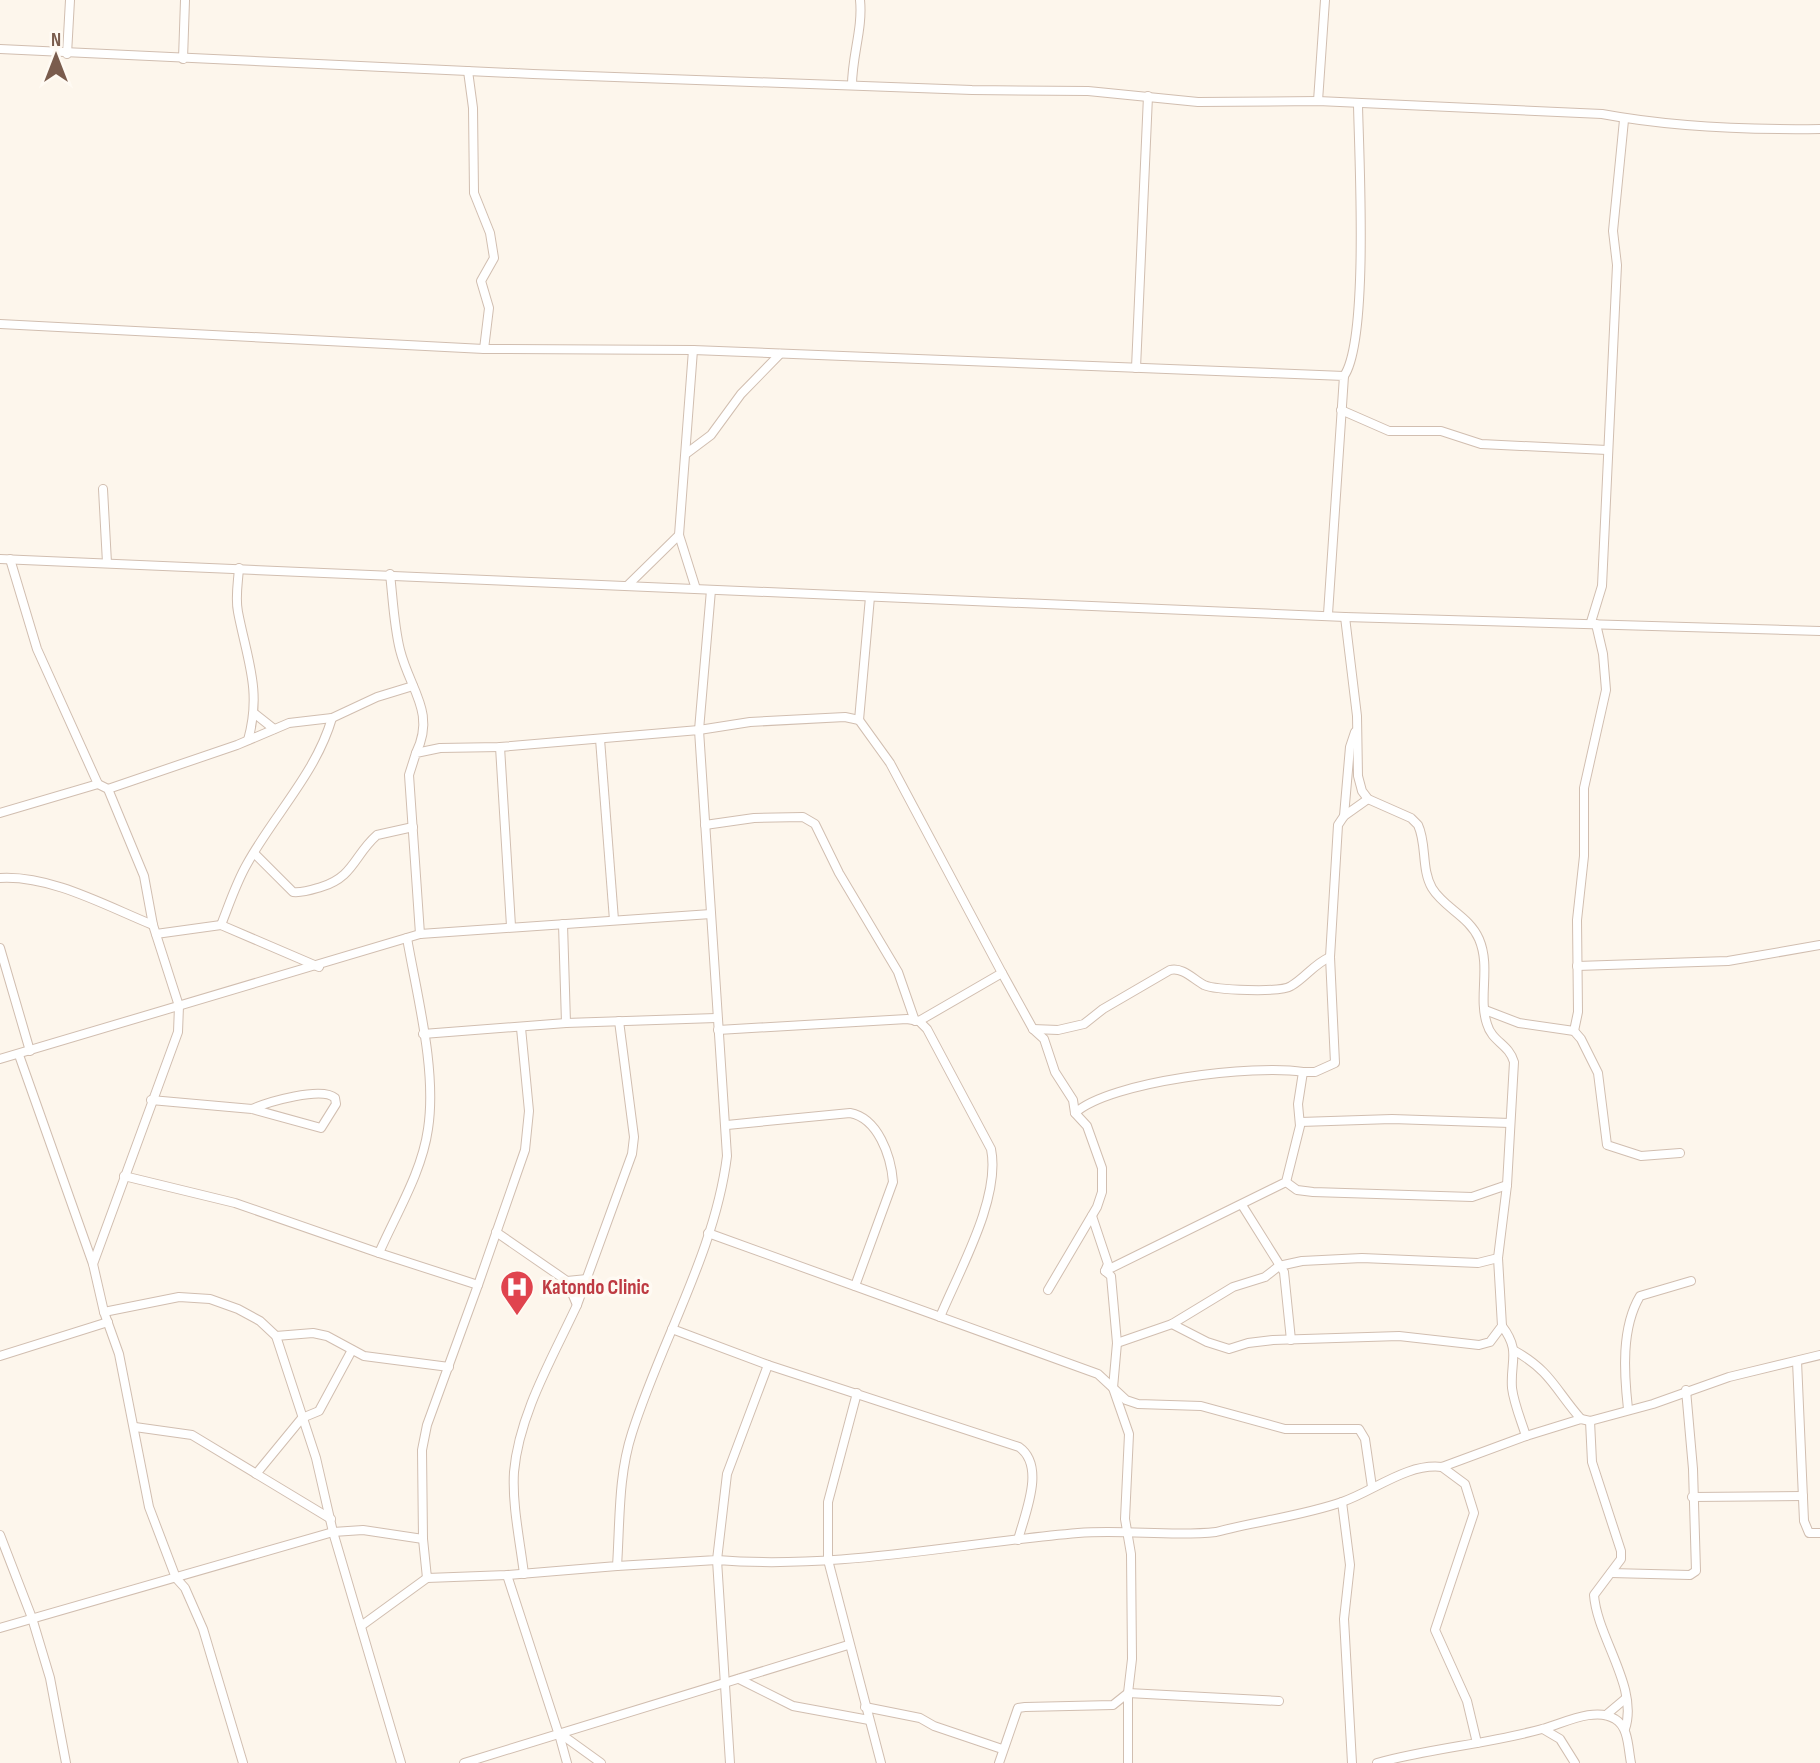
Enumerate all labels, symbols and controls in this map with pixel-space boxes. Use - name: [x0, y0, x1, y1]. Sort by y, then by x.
- north arrow: [21, 21, 91, 91]
- text: N: [51, 29, 61, 52]
- hospital icon: Katondo Clinic: [498, 1268, 536, 1317]
- place label: Katondo Clinic: [542, 1275, 650, 1300]

